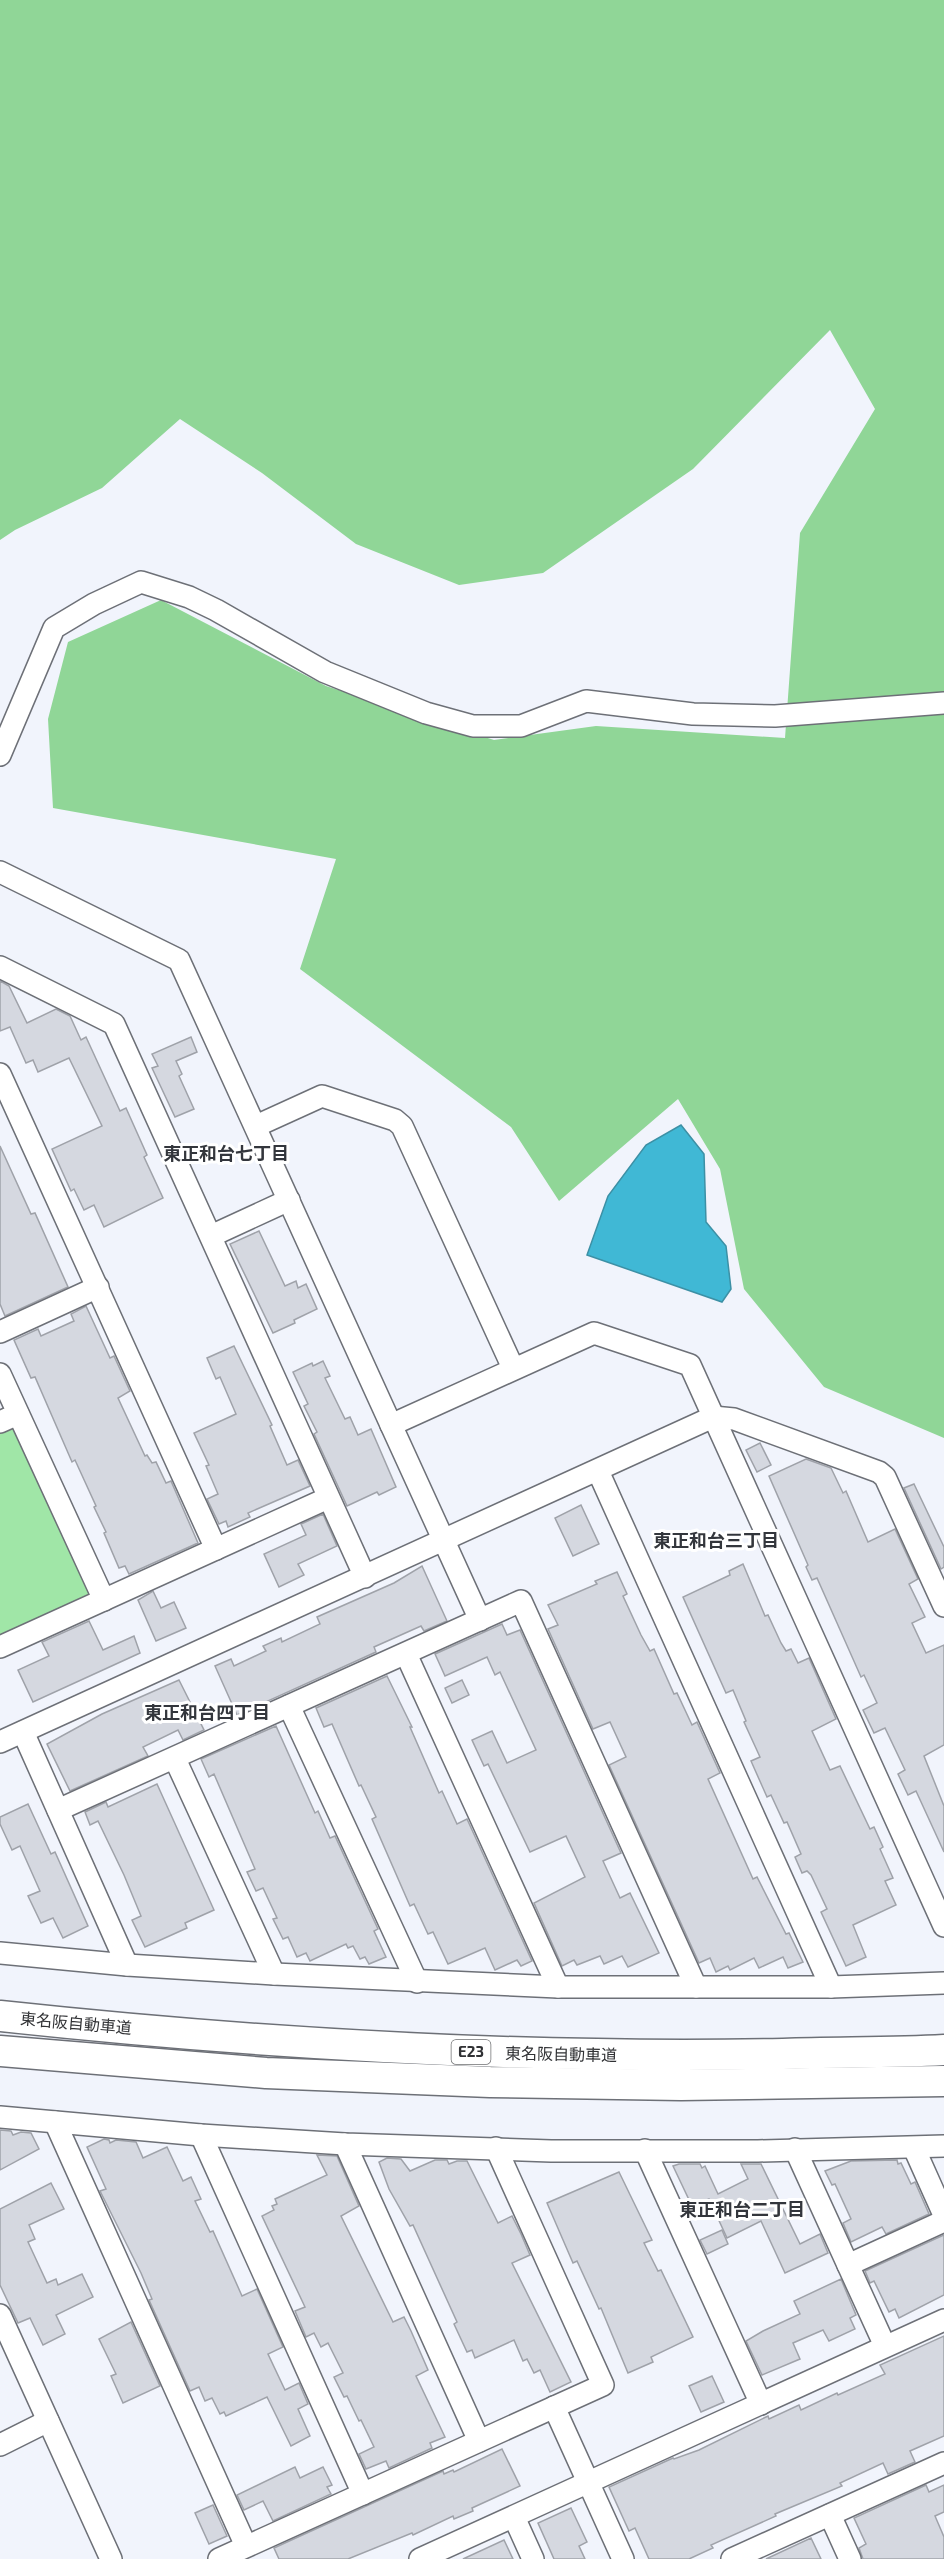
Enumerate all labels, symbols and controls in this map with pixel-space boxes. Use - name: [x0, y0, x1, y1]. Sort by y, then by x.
- district label: 東正和台七丁目: [163, 1142, 289, 1164]
- district label: 東正和台三丁目: [653, 1529, 779, 1551]
- district label: 東正和台四丁目: [144, 1701, 270, 1723]
- street label: 東名阪自動車道: [19, 2008, 133, 2037]
- road number: E23: [452, 2040, 490, 2064]
- street label: 東名阪自動車道: [505, 2043, 617, 2064]
- district label: 東正和台二丁目: [679, 2198, 805, 2220]

